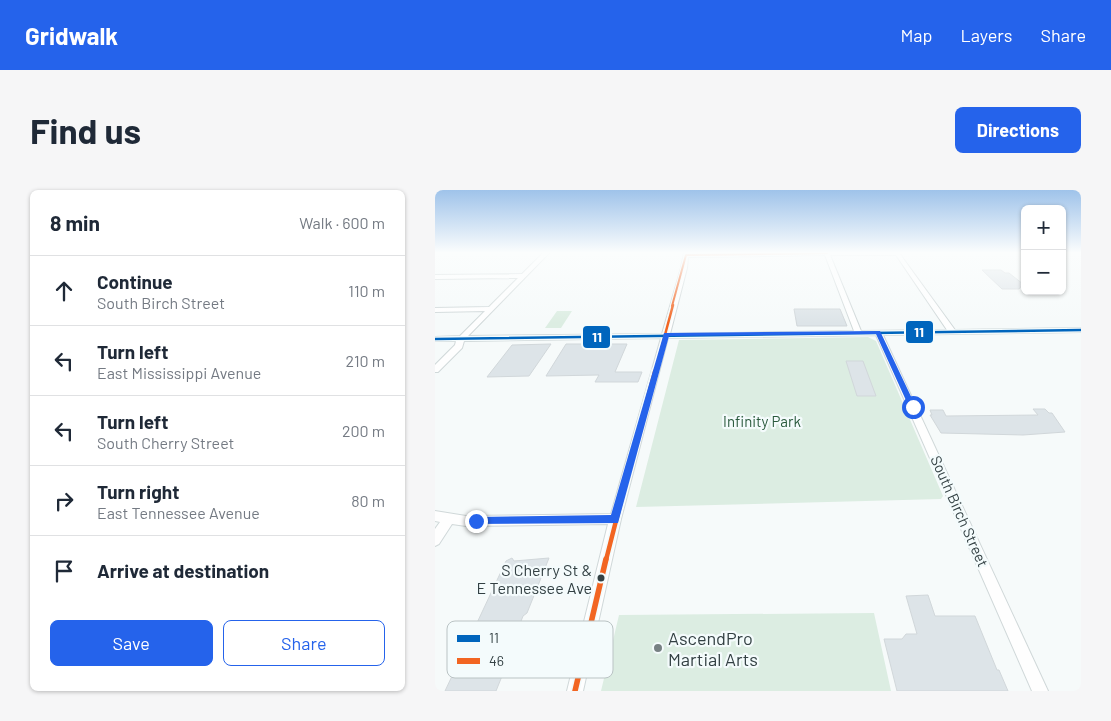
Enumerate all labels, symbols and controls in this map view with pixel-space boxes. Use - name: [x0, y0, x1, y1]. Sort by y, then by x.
- text: Gridwalk: [25, 21, 118, 50]
- text: Map: [900, 24, 932, 46]
- text: Layers: [960, 24, 1013, 46]
- text: Share: [1041, 24, 1086, 46]
- button: Directions: [955, 107, 1081, 153]
- text: Find us: [30, 109, 141, 151]
- map controls: [1021, 205, 1066, 295]
- button: +: [1021, 205, 1066, 250]
- text: 8 min: [50, 210, 100, 235]
- text: Walk · 600 m: [299, 213, 385, 232]
- button: −: [1021, 250, 1066, 295]
- text: Continue: [97, 270, 173, 293]
- icon: ahead: [50, 277, 78, 305]
- text: 110 m: [348, 281, 385, 300]
- text: South Birch Street: [97, 293, 225, 312]
- line badge: 11: [905, 320, 934, 344]
- text: 11: [914, 323, 924, 340]
- line badge: 11: [582, 325, 611, 349]
- text: 11: [592, 328, 602, 345]
- text: Turn left: [97, 340, 168, 363]
- icon: left: [50, 347, 78, 375]
- text: 210 m: [346, 351, 385, 370]
- text: East Mississippi Avenue: [97, 363, 261, 382]
- route start: [902, 396, 925, 419]
- text: Turn left: [97, 410, 168, 433]
- park label: Infinity Park: [723, 412, 801, 430]
- icon: left: [50, 417, 78, 445]
- text: 200 m: [342, 421, 385, 440]
- text: South Cherry Street: [97, 433, 234, 452]
- street label: South Birch Street: [927, 453, 993, 569]
- text: Turn right: [97, 480, 179, 503]
- icon: right: [50, 487, 78, 515]
- text: 80 m: [351, 491, 385, 510]
- text: East Tennessee Avenue: [97, 503, 260, 522]
- route end: [465, 510, 488, 533]
- icon: arrive: [50, 557, 78, 585]
- text: Arrive at destination: [97, 559, 269, 582]
- place label: S Cherry St & E Tennessee Ave: [477, 560, 592, 597]
- marker: S Cherry St & E Tennessee Ave: [596, 573, 606, 583]
- button: Save: [50, 620, 213, 666]
- button: Share: [223, 620, 385, 666]
- legend: [447, 621, 613, 678]
- place label: AscendPro Martial Arts: [668, 627, 758, 670]
- text: 11: [489, 629, 499, 646]
- marker: AscendPro Martial Arts: [652, 642, 664, 654]
- text: 46: [489, 652, 504, 669]

